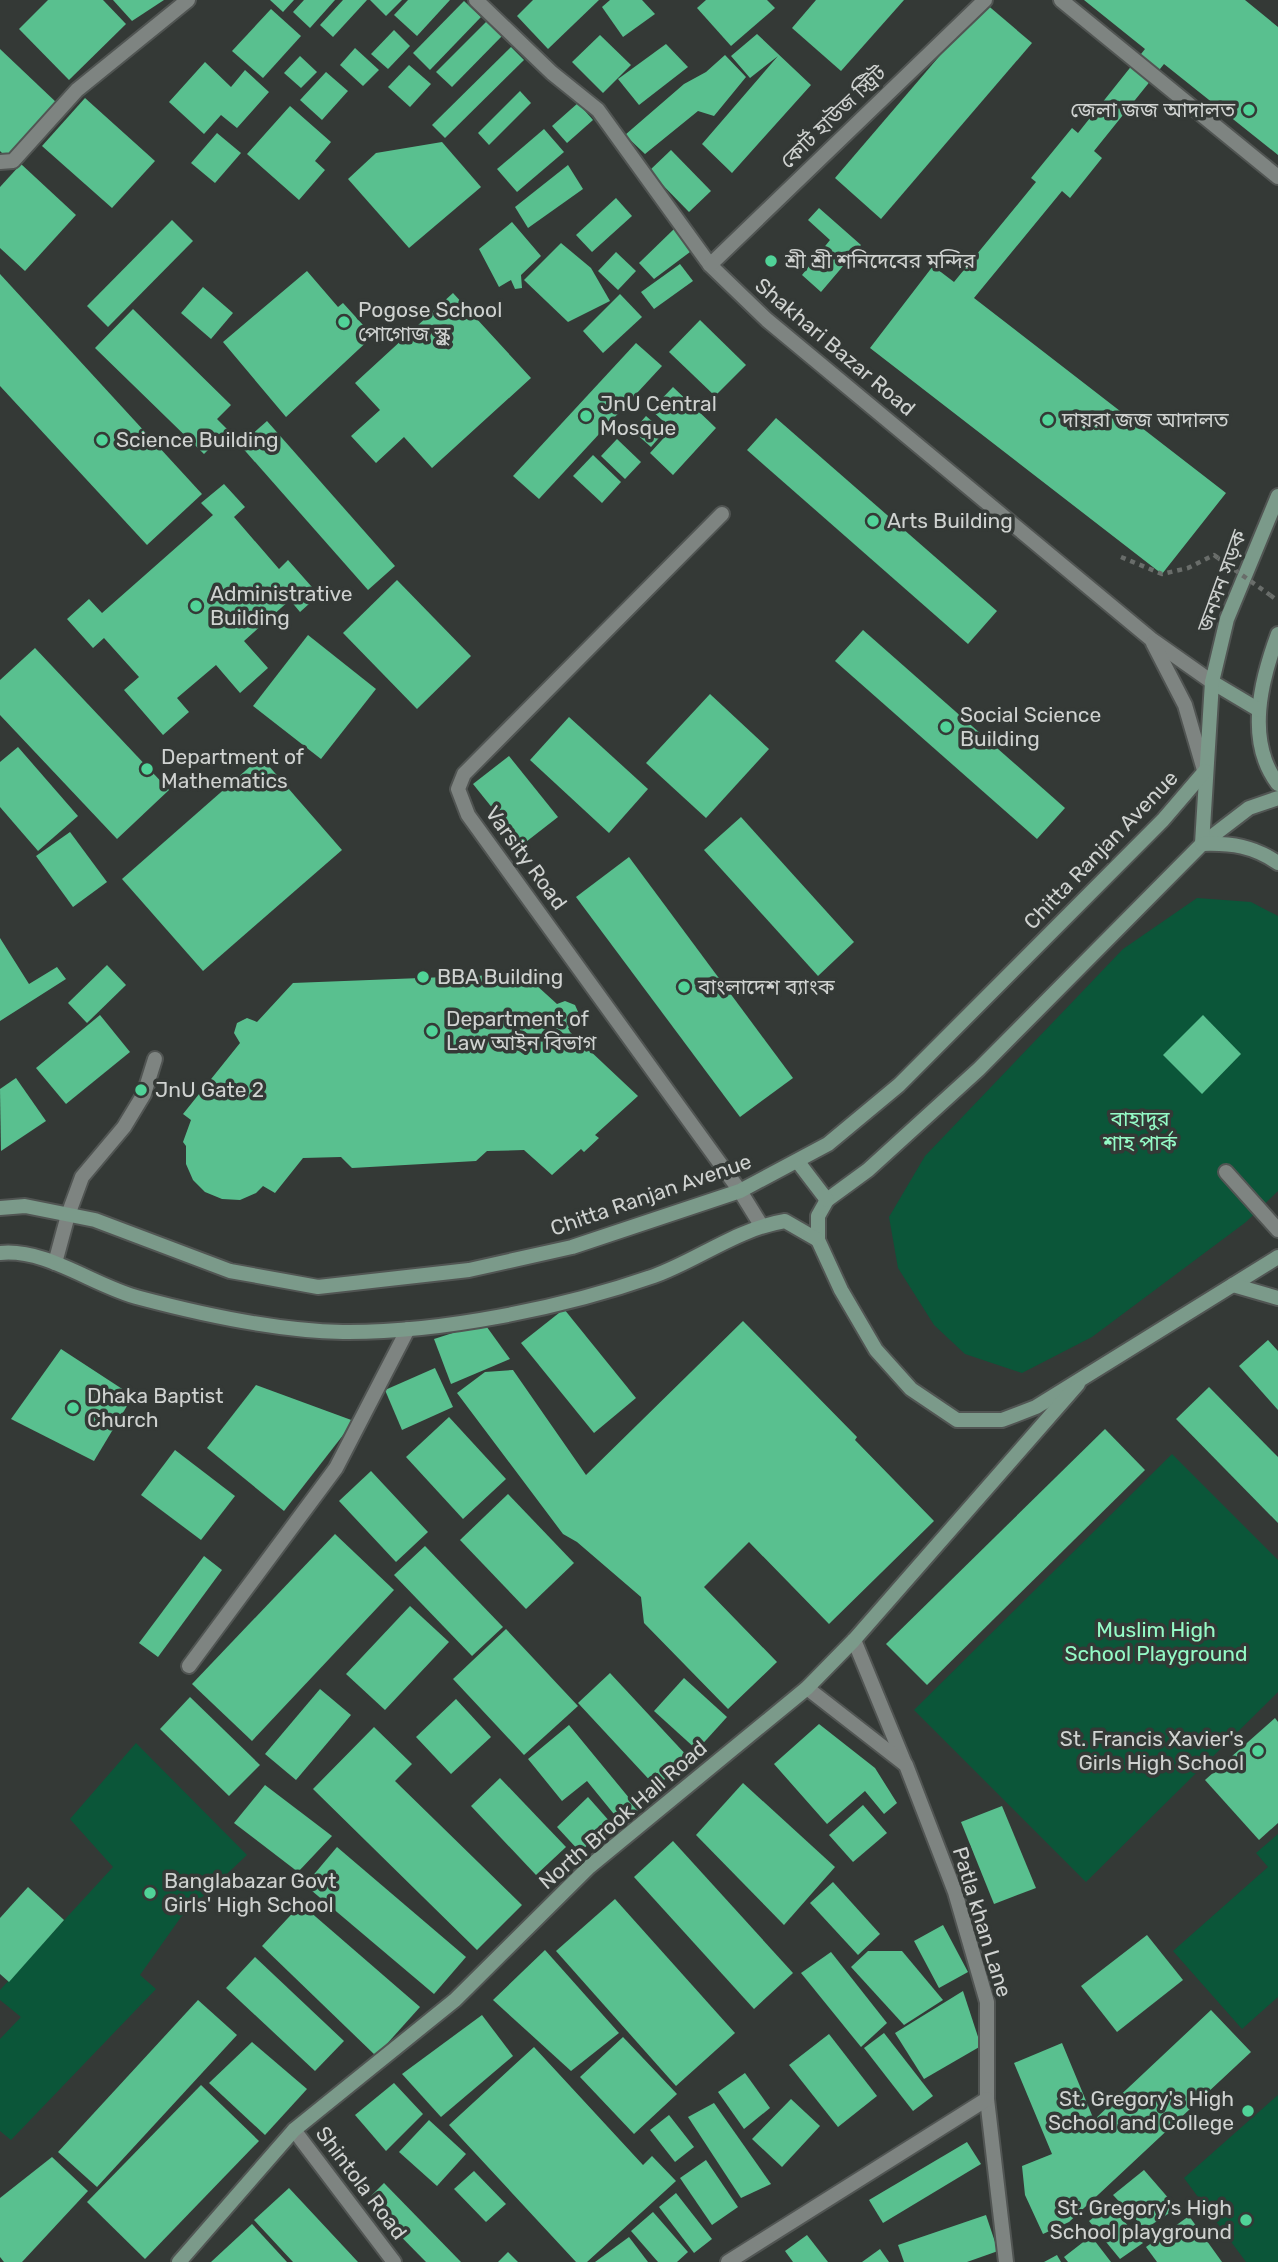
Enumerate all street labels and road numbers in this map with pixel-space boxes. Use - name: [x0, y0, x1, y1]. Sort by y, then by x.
- street label: কোর্ট হাউজ স্ট্রিট: [774, 59, 891, 173]
- street label: Shakhari Bazar Road: [750, 272, 920, 421]
- street label: জনসন সড়ক: [1191, 525, 1252, 636]
- street label: Chitta Ranjan Avenue: [1018, 765, 1183, 934]
- street label: Varsity Road: [480, 801, 572, 914]
- street label: Chitta Ranjan Avenue: [547, 1148, 755, 1241]
- street label: North Brook Hall Road: [534, 1735, 712, 1894]
- street label: Patla khan Lane: [948, 1844, 1017, 2000]
- street label: Shintola Road: [311, 2121, 412, 2244]

